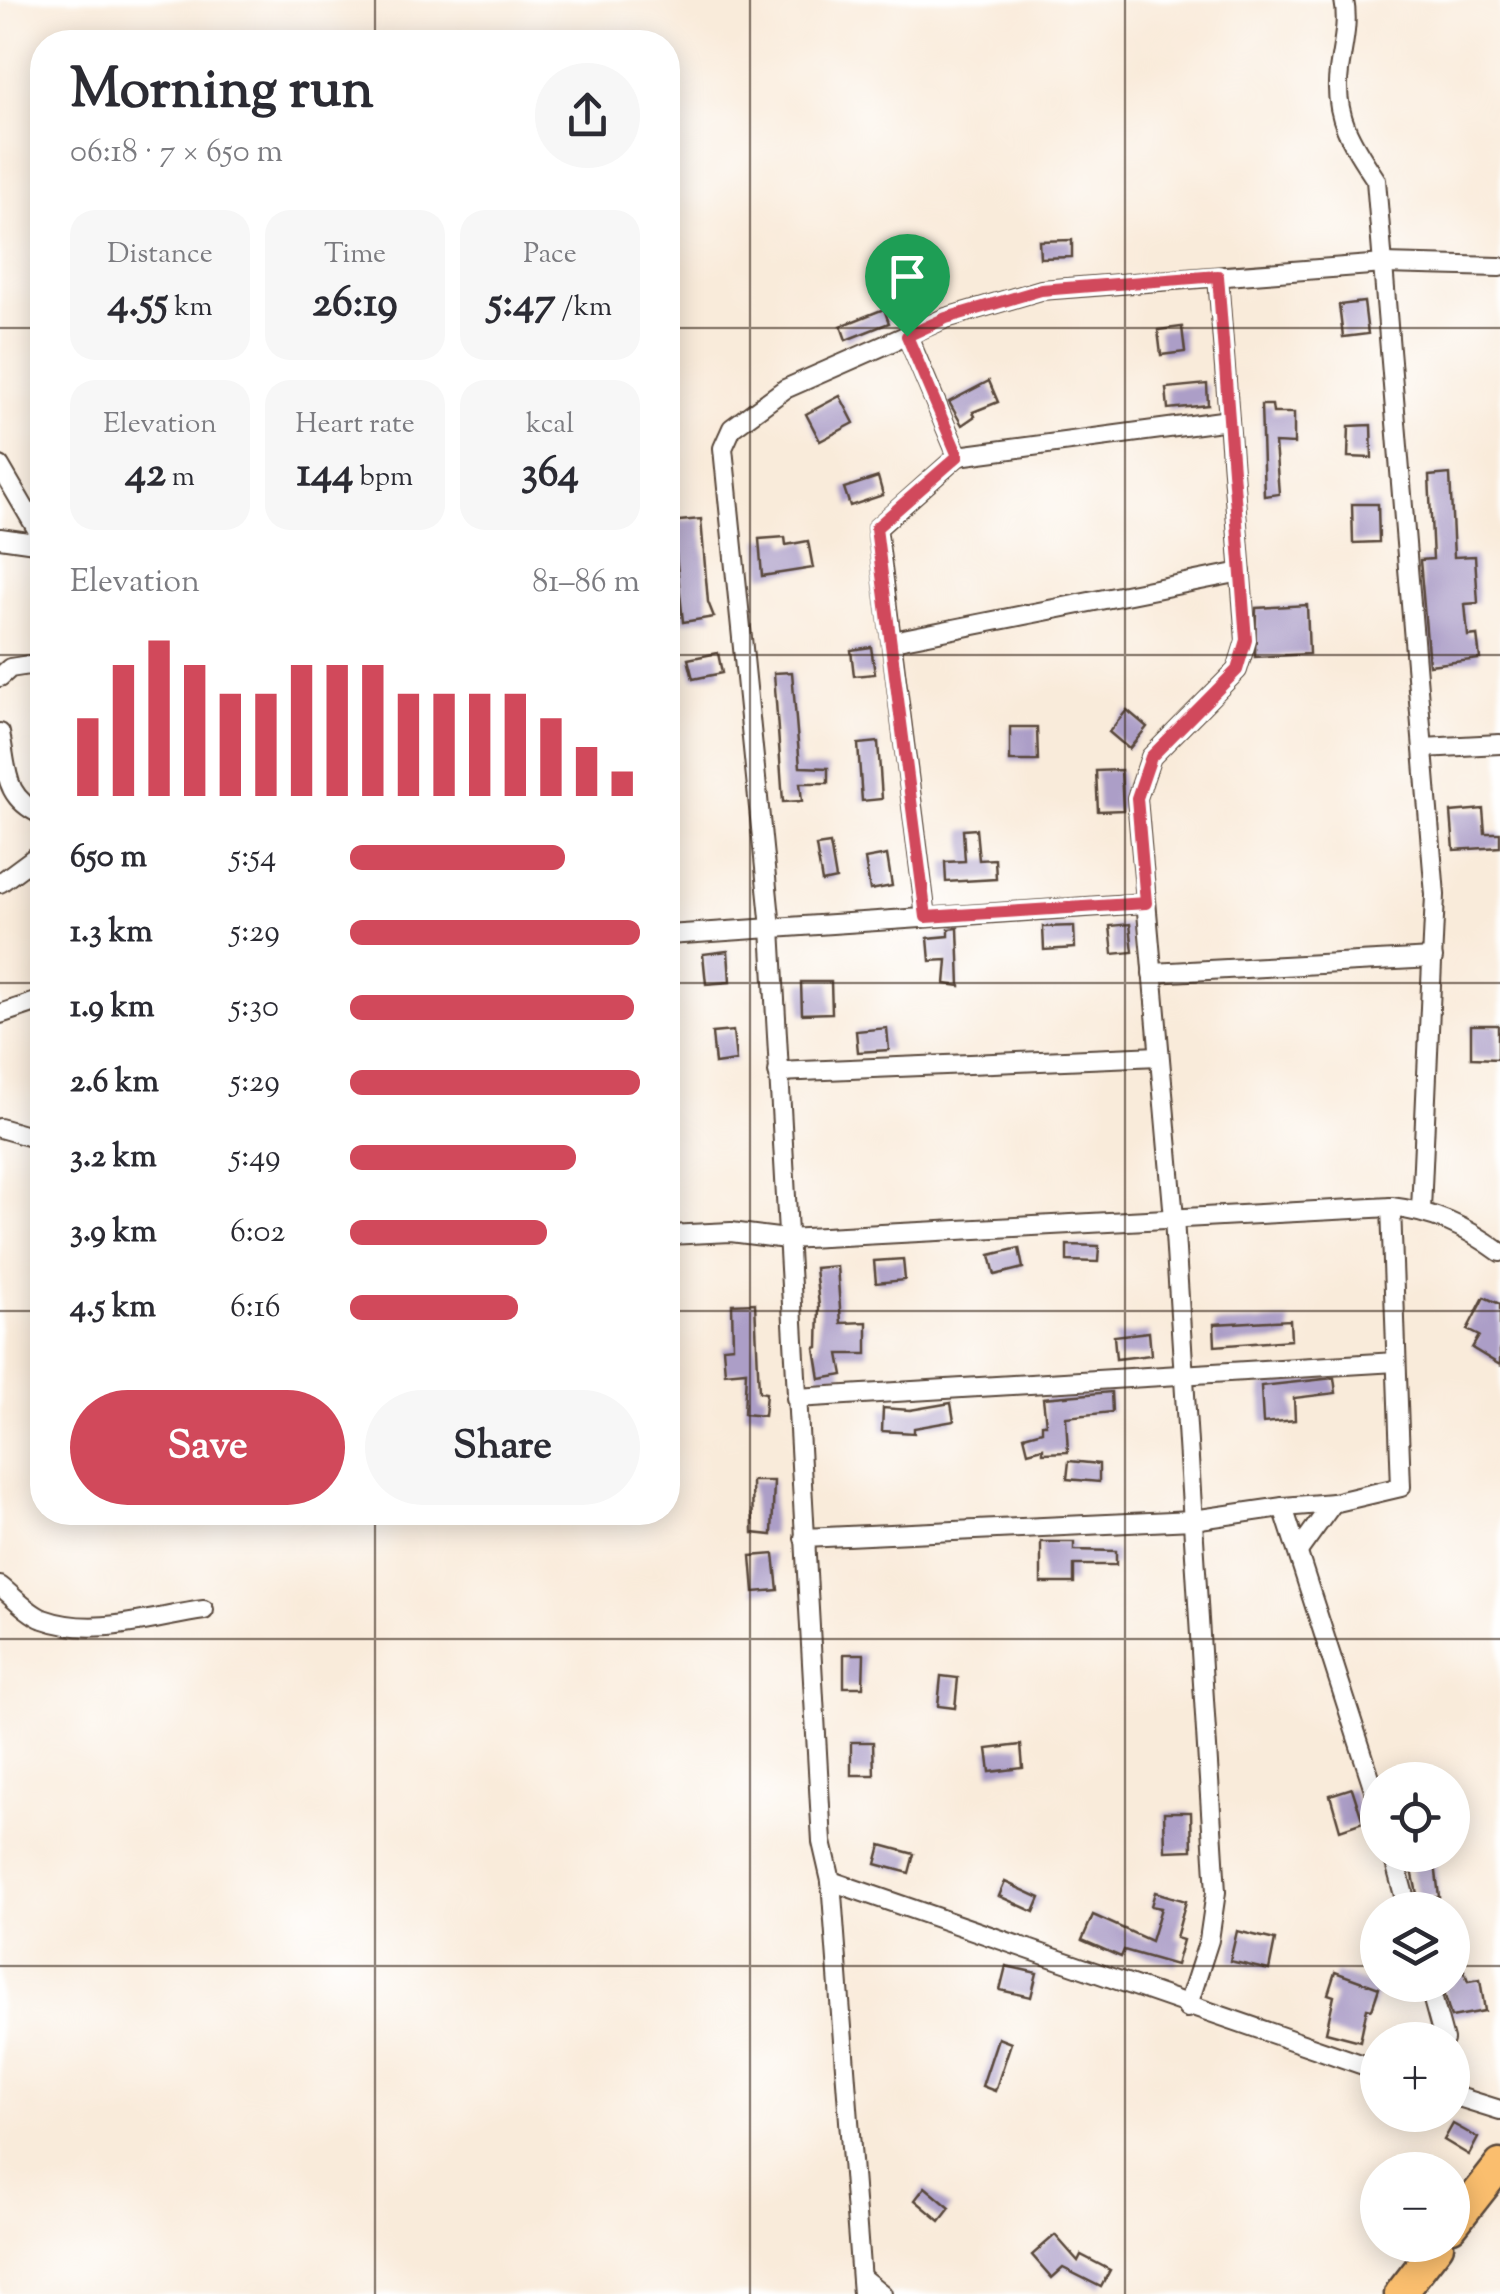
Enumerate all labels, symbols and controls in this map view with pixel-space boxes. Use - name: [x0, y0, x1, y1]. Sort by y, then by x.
- text: Morning run: [70, 53, 374, 132]
- button: share: [535, 63, 640, 168]
- text: 06:18 · 7 × 650 m: [70, 130, 283, 176]
- pin: [865, 234, 950, 337]
- text: Distance: [107, 235, 213, 275]
- text: Time: [324, 235, 386, 275]
- text: Pace: [523, 235, 577, 275]
- icon: arrive: [880, 249, 935, 304]
- text: 4.55: [107, 275, 168, 335]
- text: 26:19: [312, 275, 398, 335]
- text: 5:47: [488, 275, 555, 335]
- text: km: [168, 288, 213, 328]
- text: /km: [555, 288, 612, 328]
- text: Elevation: [103, 405, 217, 445]
- text: Heart rate: [295, 405, 415, 445]
- text: kcal: [526, 405, 574, 445]
- text: 42: [125, 445, 166, 505]
- text: 144: [297, 445, 353, 505]
- text: 364: [521, 445, 579, 505]
- text: m: [166, 458, 195, 498]
- text: bpm: [353, 458, 413, 498]
- text: Elevation: [70, 560, 200, 606]
- text: 81–86 m: [532, 560, 640, 606]
- text: 650 m: [70, 835, 147, 881]
- text: 5:54: [230, 835, 276, 881]
- text: 1.3 km: [70, 910, 153, 956]
- text: 5:29: [230, 910, 280, 956]
- text: 1.9 km: [70, 985, 155, 1031]
- text: 5:30: [230, 985, 279, 1031]
- text: 2.6 km: [70, 1060, 159, 1106]
- text: 5:29: [230, 1060, 280, 1106]
- text: 3.2 km: [70, 1135, 157, 1181]
- text: 5:49: [230, 1135, 281, 1181]
- text: 3.9 km: [70, 1210, 157, 1256]
- text: 6:02: [230, 1210, 285, 1256]
- text: 4.5 km: [70, 1285, 156, 1331]
- text: 6:16: [230, 1285, 281, 1331]
- button: Save: [70, 1390, 345, 1505]
- button: Share: [365, 1390, 640, 1505]
- map controls: [1360, 1762, 1470, 2262]
- button: locate: [1360, 1762, 1470, 1872]
- button: layers: [1360, 1892, 1470, 2002]
- button: +: [1360, 2022, 1470, 2132]
- button: −: [1360, 2152, 1470, 2262]

